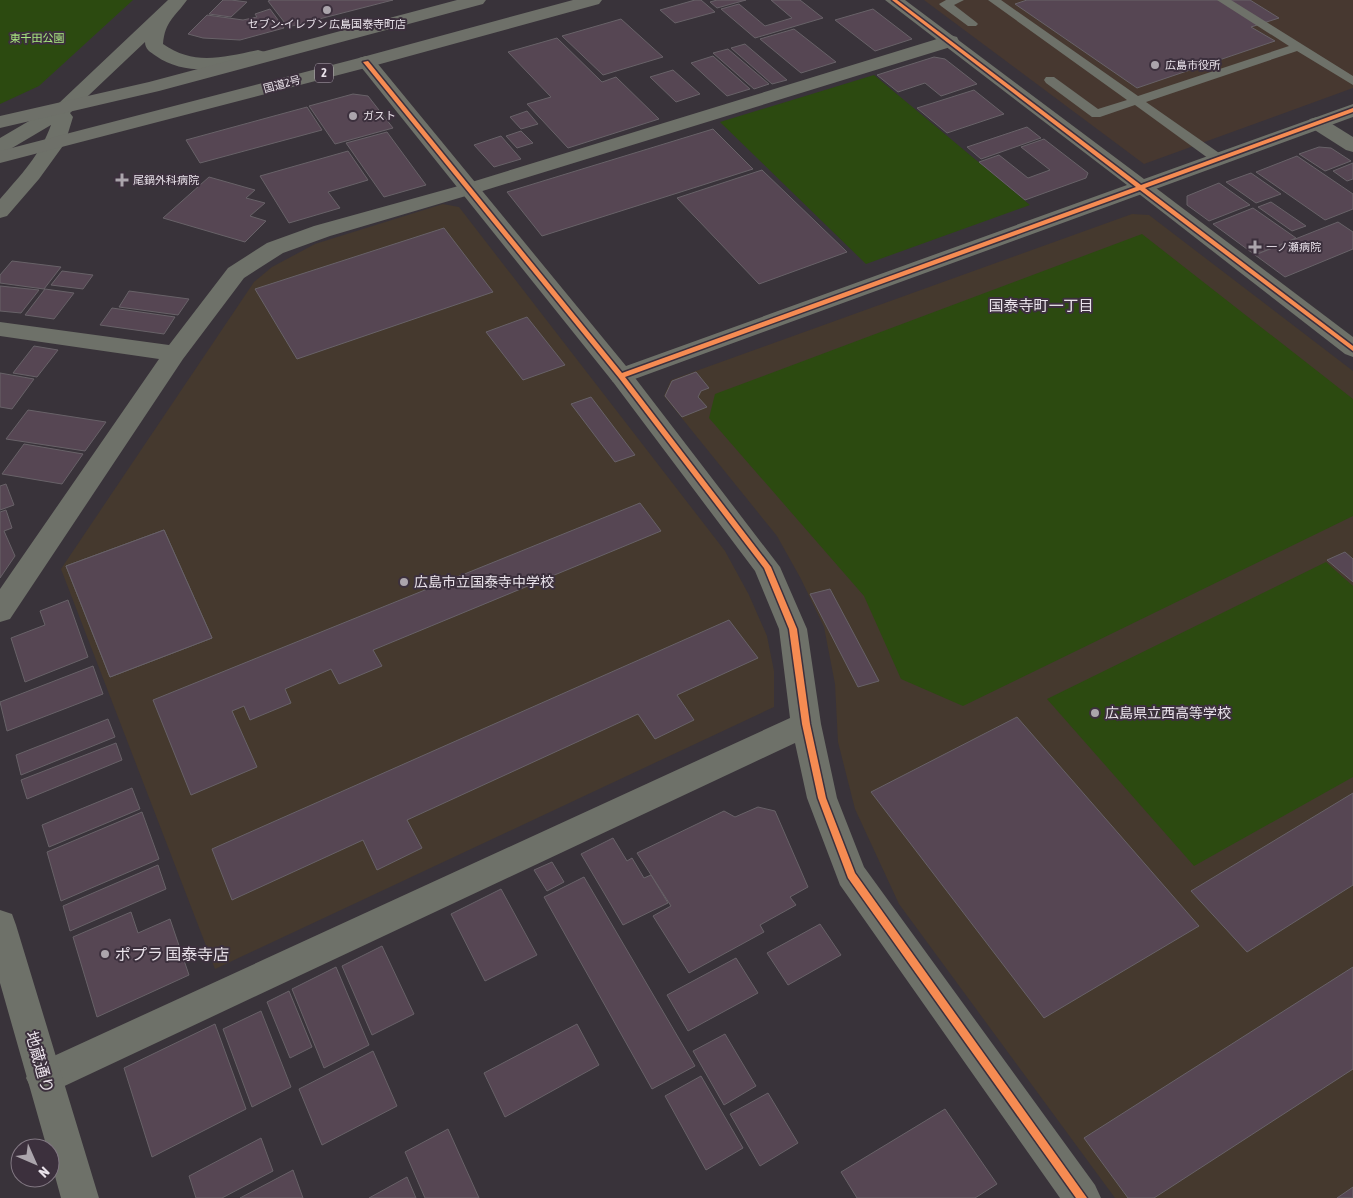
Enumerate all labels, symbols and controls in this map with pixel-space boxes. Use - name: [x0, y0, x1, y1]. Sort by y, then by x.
- marker: セブン-イレブン 広島国泰寺町店: [321, 4, 333, 16]
- place label: セブン-イレブン 広島国泰寺町店: [248, 18, 406, 30]
- park label: 東千田公園: [10, 32, 65, 44]
- marker: 広島市役所: [1149, 59, 1161, 71]
- place label: 広島市役所: [1165, 59, 1221, 71]
- road number: 2: [315, 64, 333, 82]
- street label: 国道2号: [262, 73, 302, 95]
- marker: ガスト: [347, 110, 359, 122]
- place label: ガスト: [363, 110, 396, 122]
- marker: 尾鍋外科病院: [115, 173, 129, 187]
- place label: 尾鍋外科病院: [133, 174, 199, 186]
- marker: 一ノ瀬病院: [1248, 240, 1262, 254]
- place label: 一ノ瀬病院: [1266, 241, 1321, 253]
- district label: 国泰寺町一丁目: [988, 297, 1094, 314]
- place label: 広島市立国泰寺中学校: [414, 574, 554, 590]
- marker: 広島市立国泰寺中学校: [398, 576, 410, 588]
- place label: 広島県立西高等学校: [1105, 705, 1231, 721]
- marker: 広島県立西高等学校: [1089, 707, 1101, 719]
- place label: ポプラ 国泰寺店: [115, 945, 229, 963]
- marker: ポプラ 国泰寺店: [99, 948, 111, 960]
- street label: 地蔵通り: [23, 1029, 57, 1095]
- north arrow: [10, 1138, 60, 1188]
- text: N: [36, 1164, 53, 1181]

